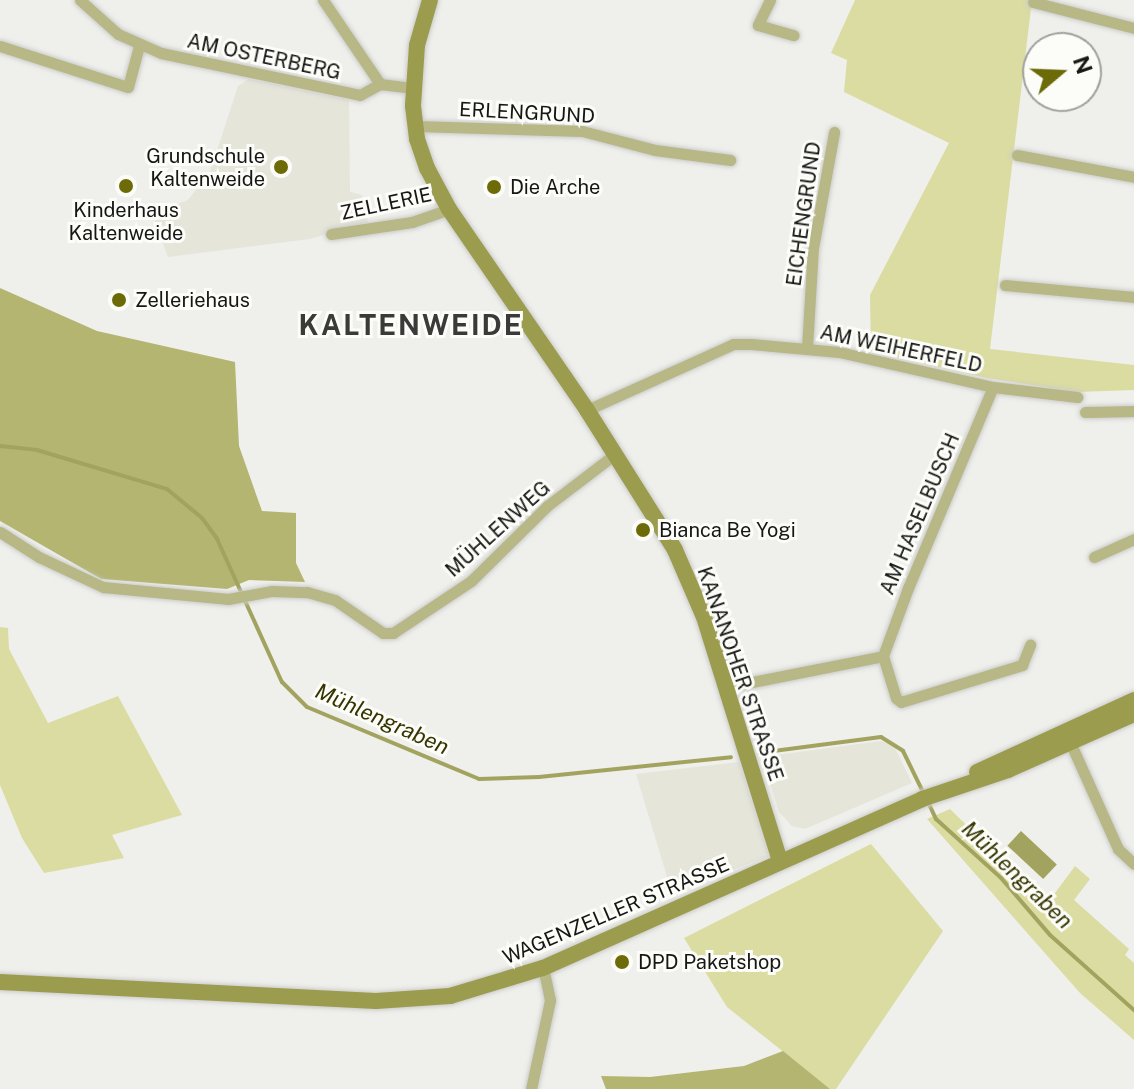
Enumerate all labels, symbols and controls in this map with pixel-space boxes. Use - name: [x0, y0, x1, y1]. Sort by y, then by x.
- street label: AM OSTERBERG: [185, 29, 343, 85]
- north arrow: [1022, 32, 1102, 112]
- text: N: [1068, 52, 1098, 77]
- street label: ERLENGRUND: [458, 97, 596, 129]
- street label: EICHENGRUND: [782, 140, 826, 288]
- place label: Grundschule Kaltenweide: [146, 144, 265, 191]
- marker: Grundschule Kaltenweide: [272, 158, 290, 176]
- place label: Die Arche: [510, 175, 600, 199]
- marker: Kinderhaus Kaltenweide: [117, 177, 135, 195]
- marker: Die Arche: [485, 178, 503, 196]
- street label: ZELLERIE: [338, 183, 434, 225]
- place label: Kinderhaus Kaltenweide: [69, 198, 183, 245]
- place label: Zelleriehaus: [135, 288, 250, 312]
- marker: Zelleriehaus: [110, 291, 128, 309]
- district label: KALTENWEIDE: [298, 308, 524, 342]
- street label: AM WEIHERFELD: [818, 320, 984, 378]
- street label: AM HASELBUSCH: [875, 430, 965, 598]
- street label: MÜHLENWEG: [441, 476, 555, 582]
- place label: Bianca Be Yogi: [659, 518, 796, 542]
- marker: Bianca Be Yogi: [634, 521, 652, 539]
- street label: KANANOHER STRASSE: [692, 564, 788, 784]
- water label: Mühlengraben: [311, 678, 453, 760]
- water label: Mühlengraben: [956, 816, 1078, 934]
- street label: WAGENZELLER STRASSE: [499, 852, 733, 970]
- place label: DPD Paketshop: [638, 950, 781, 974]
- marker: DPD Paketshop: [613, 953, 631, 971]

